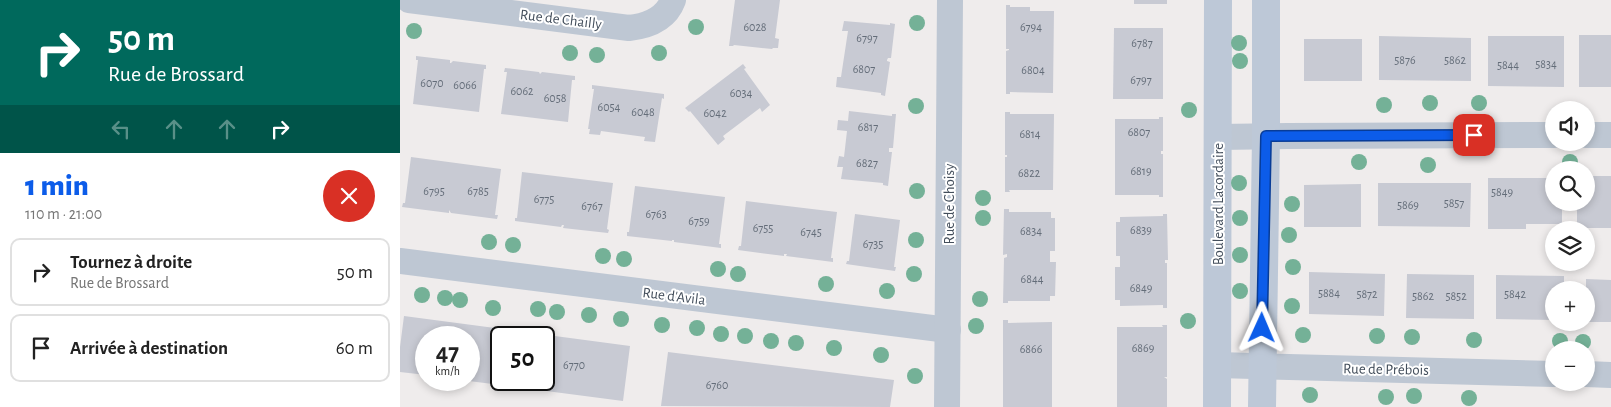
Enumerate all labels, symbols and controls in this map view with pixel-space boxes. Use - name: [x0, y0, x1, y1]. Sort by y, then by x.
- street label: Rue de Chailly: [519, 7, 603, 32]
- icon: right: [25, 20, 90, 85]
- house number: 6028: [743, 21, 767, 33]
- house number: 6794: [1020, 21, 1042, 33]
- text: 50 m: [108, 22, 175, 57]
- house number: 6797: [856, 32, 878, 44]
- house number: 6787: [1131, 37, 1153, 49]
- house number: 5876: [1394, 54, 1416, 66]
- house number: 5862: [1444, 54, 1466, 66]
- house number: 5834: [1535, 58, 1557, 70]
- house number: 5844: [1497, 59, 1519, 71]
- text: Rue de Brossard: [108, 63, 244, 85]
- house number: 6807: [853, 63, 875, 75]
- house number: 6804: [1021, 64, 1045, 76]
- house number: 6797: [1130, 74, 1152, 86]
- house number: 6070: [420, 77, 444, 89]
- house number: 6066: [453, 79, 477, 91]
- house number: 6062: [510, 85, 534, 97]
- house number: 6034: [730, 87, 753, 99]
- house number: 6058: [544, 92, 567, 104]
- house number: 6054: [598, 101, 621, 113]
- map controls: [1545, 101, 1595, 391]
- button: sound: [1545, 101, 1595, 151]
- house number: 6048: [631, 106, 655, 118]
- house number: 6042: [703, 107, 727, 119]
- pin: [1453, 114, 1495, 156]
- icon: left: [107, 115, 135, 143]
- icon: ahead: [160, 115, 188, 143]
- icon: ahead: [213, 115, 241, 143]
- icon: right: [266, 115, 294, 143]
- house number: 6817: [858, 121, 878, 133]
- icon: arrive: [1460, 121, 1488, 149]
- house number: 6807: [1128, 126, 1150, 138]
- house number: 6814: [1019, 128, 1041, 140]
- street label: Boulevard Lacordaire: [1211, 143, 1226, 265]
- house number: 6827: [856, 157, 878, 169]
- button: search: [1545, 161, 1595, 211]
- street label: Rue de Choisy: [942, 163, 957, 244]
- house number: 6819: [1130, 165, 1152, 177]
- house number: 6822: [1018, 167, 1041, 179]
- button: close: [323, 170, 375, 222]
- text: 1 min: [25, 171, 89, 201]
- house number: 6795: [423, 185, 445, 197]
- house number: 6785: [467, 185, 489, 197]
- house number: 5849: [1491, 186, 1513, 198]
- house number: 6775: [534, 193, 554, 205]
- house number: 5857: [1444, 197, 1464, 209]
- house number: 5869: [1397, 199, 1419, 211]
- house number: 6767: [581, 200, 603, 212]
- text: 110 m · 21:00: [25, 206, 102, 222]
- house number: 6763: [645, 208, 667, 220]
- house number: 6759: [688, 215, 710, 227]
- button: layers: [1545, 221, 1595, 271]
- house number: 6755: [753, 222, 773, 234]
- house number: 6839: [1130, 224, 1152, 236]
- house number: 6834: [1020, 225, 1042, 237]
- house number: 6745: [800, 226, 822, 238]
- house number: 6735: [863, 238, 883, 250]
- text: Tournez à droite: [70, 253, 192, 272]
- icon: right: [27, 258, 55, 286]
- text: 50 m: [337, 263, 373, 282]
- house number: 6844: [1021, 273, 1044, 285]
- text: Rue de Brossard: [70, 275, 169, 291]
- button: +: [1545, 281, 1595, 331]
- house number: 6849: [1130, 282, 1153, 294]
- street label: Rue d'Avila: [642, 285, 706, 308]
- house number: 5884: [1318, 287, 1340, 299]
- house number: 5872: [1356, 288, 1378, 300]
- house number: 5842: [1504, 288, 1527, 300]
- house number: 5862: [1412, 290, 1434, 302]
- house number: 5852: [1445, 290, 1467, 302]
- position arrow: [1235, 301, 1287, 353]
- speed limit sign: 50: [490, 326, 555, 391]
- icon: arrive: [27, 334, 55, 362]
- text: Arrivée à destination: [70, 339, 228, 358]
- text: 60 m: [336, 339, 373, 358]
- text: 47: [436, 340, 459, 365]
- button: −: [1545, 341, 1595, 391]
- house number: 6869: [1132, 342, 1155, 354]
- house number: 6866: [1020, 343, 1043, 355]
- house number: 6770: [563, 359, 585, 371]
- street label: Rue de Prébois: [1343, 361, 1429, 378]
- text: km/h: [435, 365, 460, 377]
- house number: 6760: [706, 379, 728, 391]

